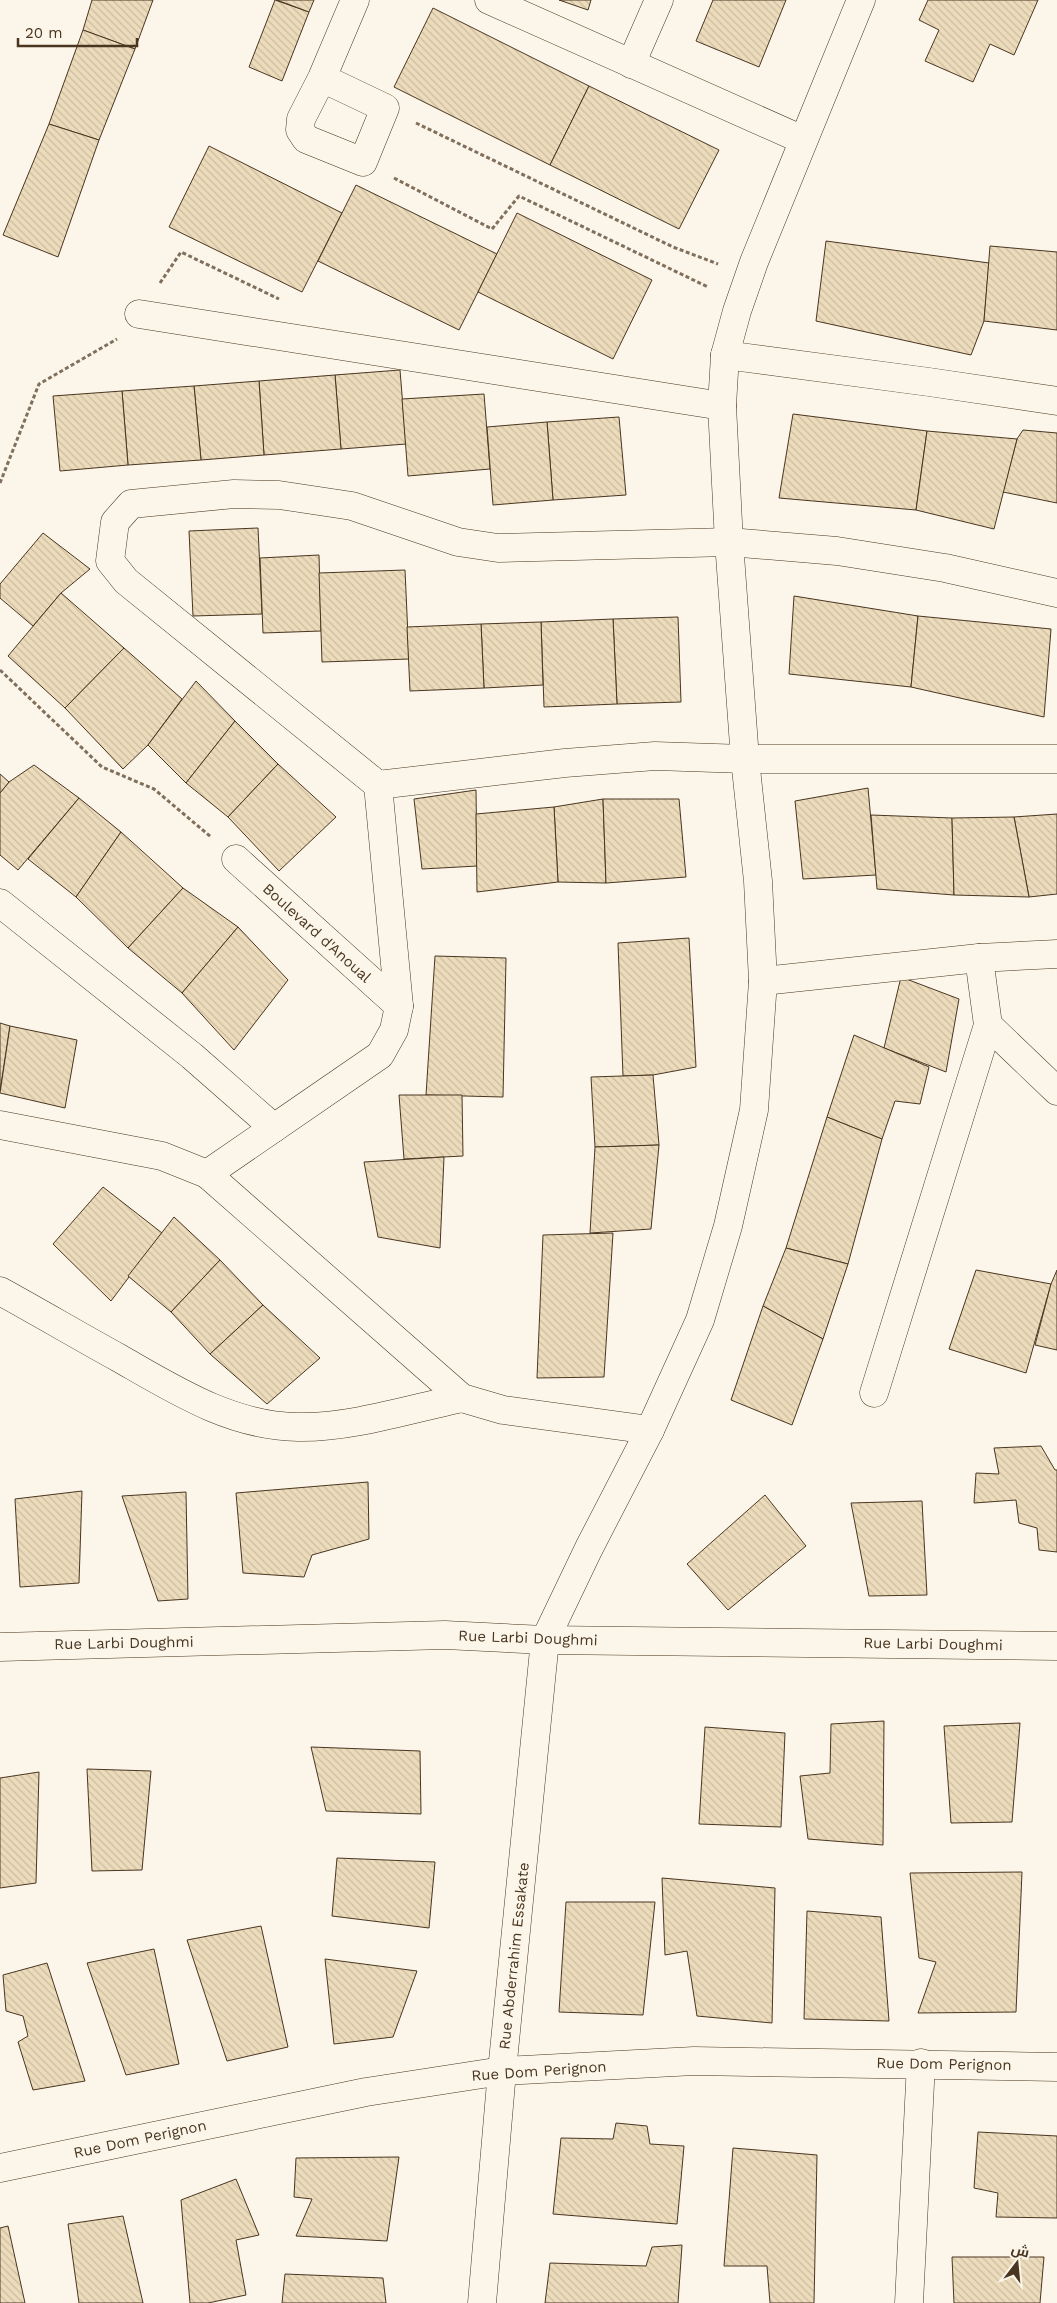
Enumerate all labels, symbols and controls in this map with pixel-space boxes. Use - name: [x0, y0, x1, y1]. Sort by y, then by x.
- scale bar: [18, 15, 136, 47]
- text: 20 m: [25, 24, 63, 42]
- street label: Boulevard d'Anoual: [259, 880, 375, 987]
- street label: Rue Larbi Doughmi: [458, 1627, 598, 1649]
- street label: Rue Larbi Doughmi: [54, 1633, 194, 1653]
- street label: Rue Larbi Doughmi: [863, 1634, 1003, 1654]
- street label: Rue Abderrahim Essakate: [495, 1861, 533, 2051]
- street label: Rue Dom Perignon: [876, 2054, 1012, 2074]
- street label: Rue Dom Perignon: [471, 2057, 607, 2085]
- street label: Rue Dom Perignon: [72, 2116, 208, 2162]
- north arrow: [992, 2238, 1042, 2288]
- text: ش: [1009, 2240, 1031, 2262]

